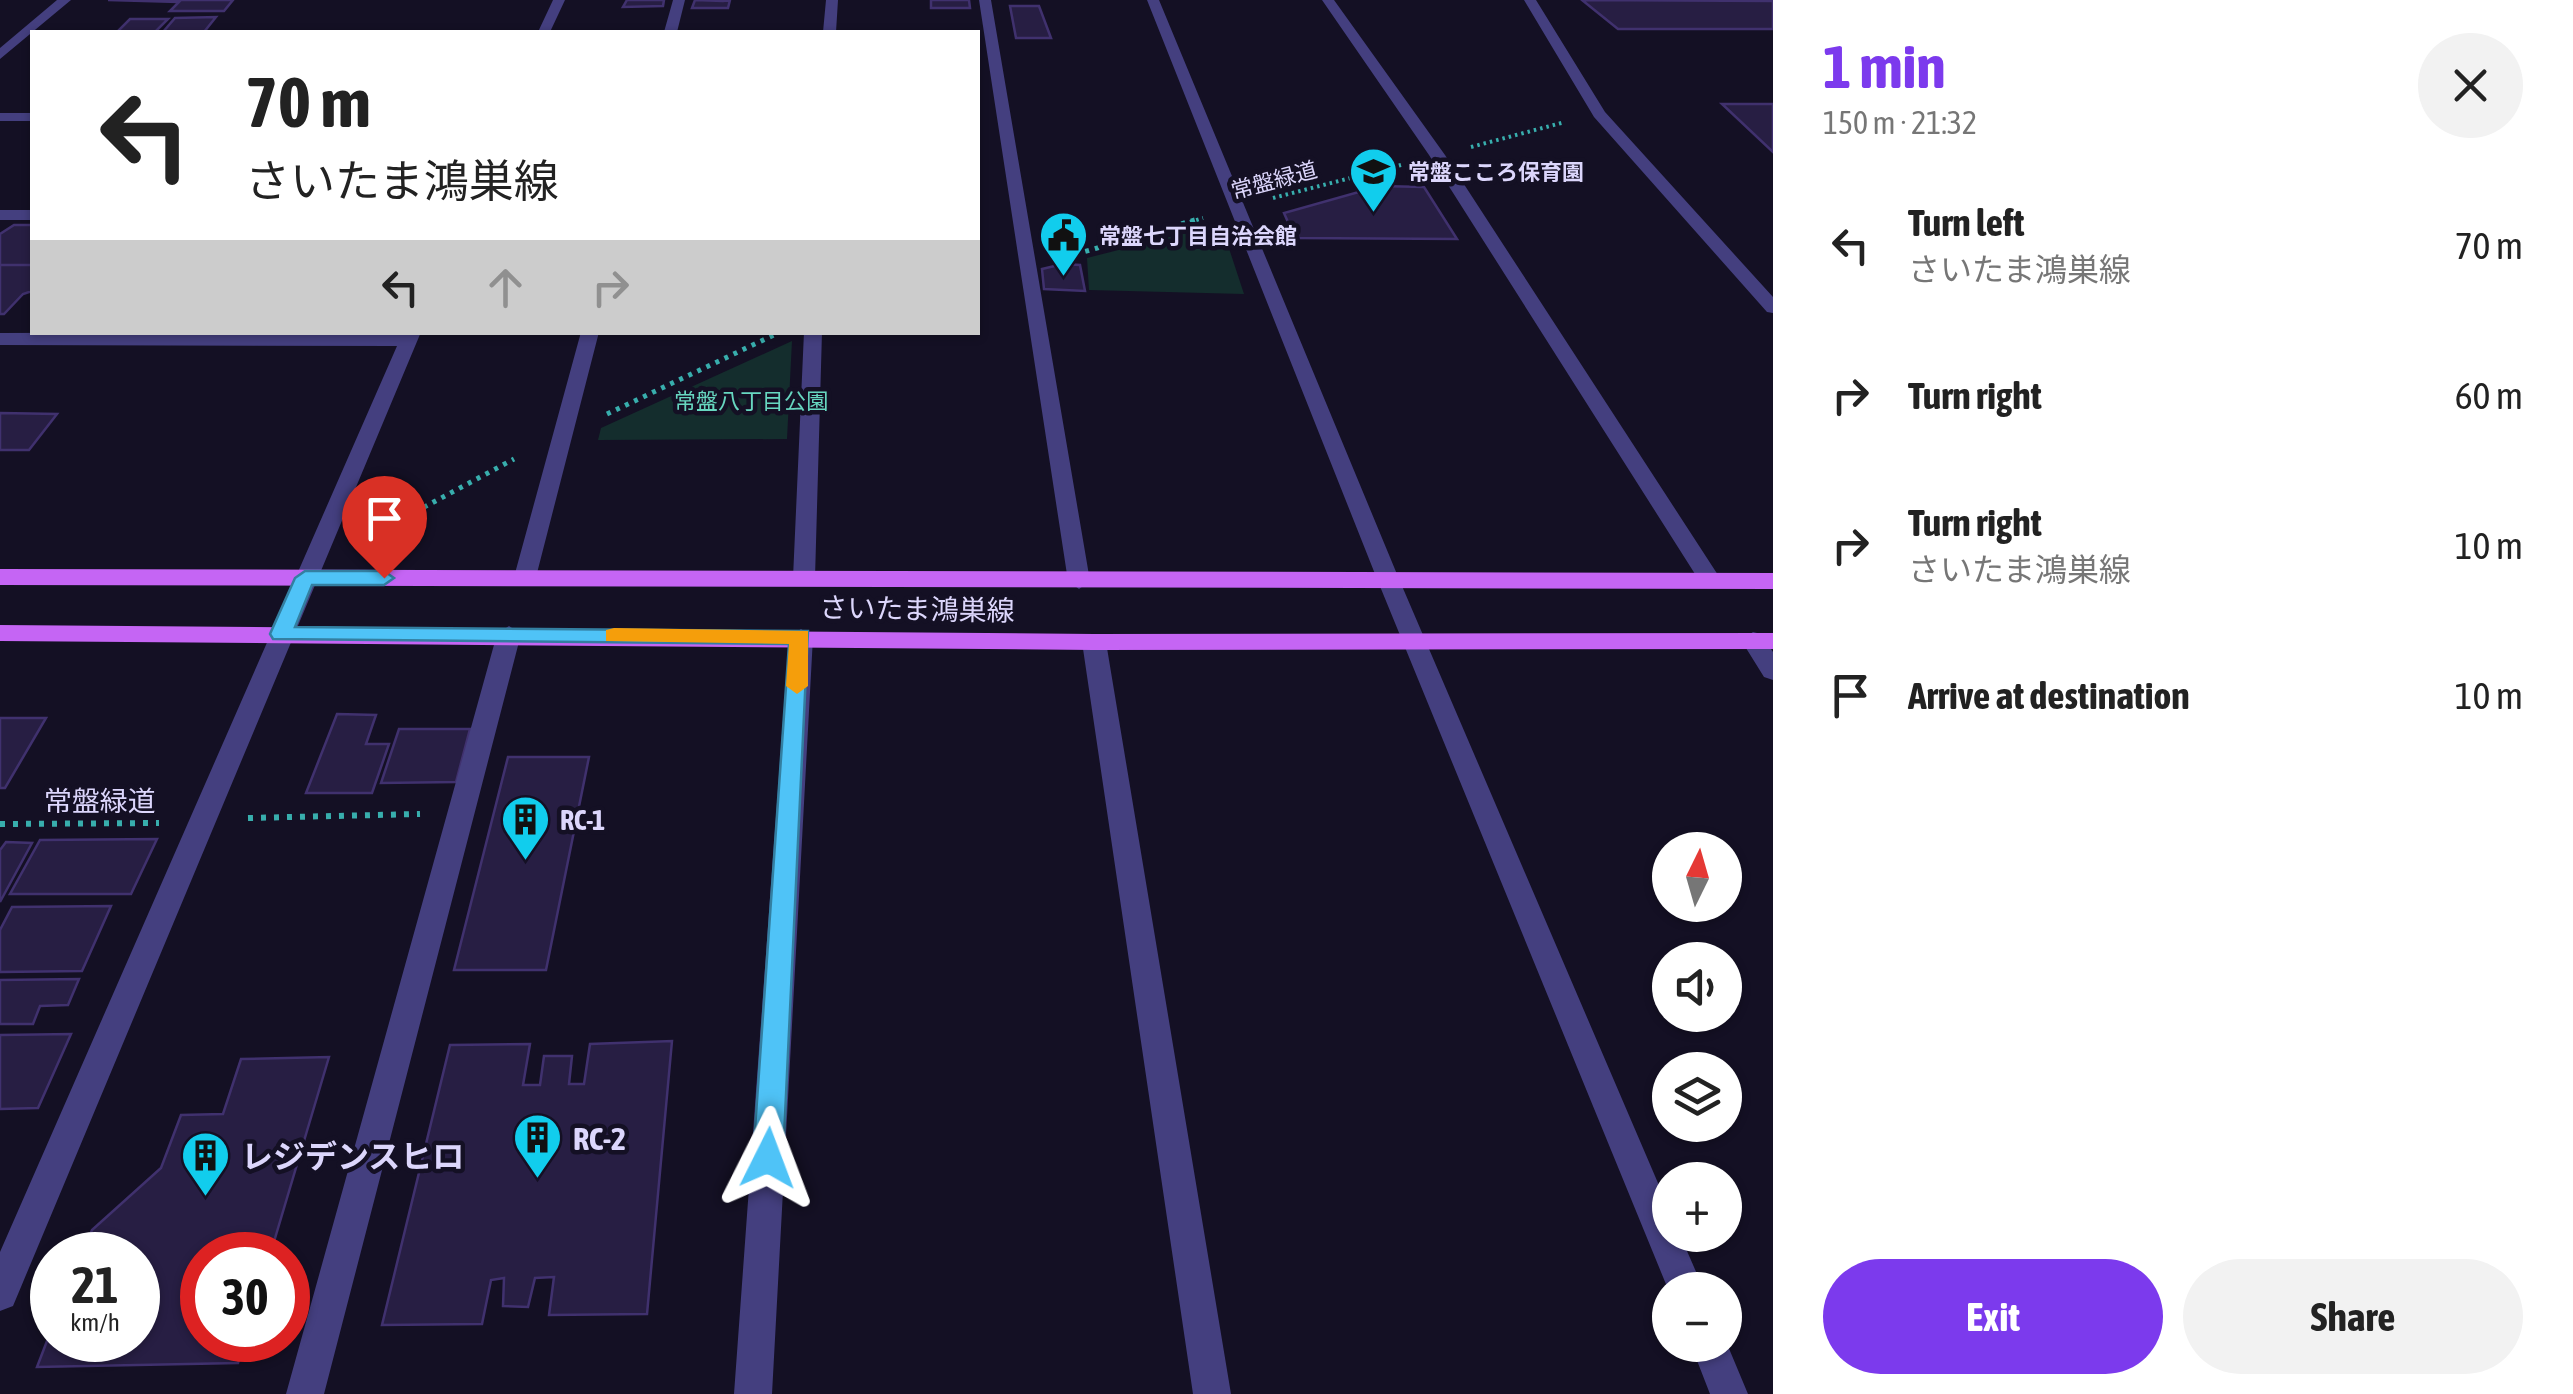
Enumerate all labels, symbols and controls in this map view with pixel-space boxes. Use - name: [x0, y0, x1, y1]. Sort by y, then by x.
- text: 1 min: [1823, 32, 1946, 101]
- button: close: [2418, 33, 2523, 138]
- text: 70 m: [245, 62, 371, 142]
- icon: left: [80, 70, 210, 200]
- text: 150 m · 21:32: [1823, 104, 1977, 141]
- school or university icon: 常盤こころ保育園: [1347, 146, 1399, 214]
- text: さいたま鴻巣線: [245, 155, 559, 207]
- street label: 常盤緑道: [1228, 156, 1320, 204]
- place label: 常盤こころ保育園: [1408, 159, 1584, 185]
- text: Turn left: [1908, 201, 2024, 244]
- public building icon: 常盤七丁目自治会館: [1038, 210, 1090, 278]
- icon: left: [1823, 218, 1878, 273]
- place label: 常盤七丁目自治会館: [1099, 223, 1297, 249]
- text: 70 m: [2455, 224, 2523, 267]
- text: さいたま鴻巣線: [1908, 251, 2131, 288]
- icon: left: [373, 260, 428, 315]
- icon: ahead: [478, 260, 533, 315]
- icon: right: [583, 260, 638, 315]
- icon: right: [1823, 368, 1878, 423]
- text: Turn right: [1908, 374, 2042, 417]
- text: 60 m: [2455, 374, 2523, 417]
- park label: 常盤八丁目公園: [674, 388, 828, 414]
- pin: [342, 476, 427, 579]
- icon: arrive: [357, 491, 412, 546]
- text: Turn right: [1908, 501, 2042, 544]
- icon: right: [1823, 518, 1878, 573]
- text: 10 m: [2455, 524, 2523, 567]
- text: さいたま鴻巣線: [1908, 551, 2131, 588]
- street label: さいたま鴻巣線: [819, 591, 1015, 627]
- icon: arrive: [1823, 668, 1878, 723]
- text: Arrive at destination: [1908, 674, 2190, 717]
- text: 10 m: [2455, 674, 2523, 717]
- street label: 常盤緑道: [44, 785, 156, 817]
- building icon: RC-1: [499, 794, 551, 862]
- place label: RC-1: [560, 804, 605, 836]
- north arrow: [1652, 832, 1742, 922]
- map controls: [1652, 832, 1742, 1362]
- button: sound: [1652, 942, 1742, 1032]
- button: layers: [1652, 1052, 1742, 1142]
- position arrow: [716, 1106, 820, 1210]
- building icon: RC-2: [512, 1112, 564, 1180]
- place label: RC-2: [573, 1120, 626, 1157]
- building icon: レジデンスヒロ: [180, 1130, 232, 1198]
- place label: レジデンスヒロ: [241, 1138, 464, 1175]
- button: +: [1652, 1162, 1742, 1252]
- speed limit sign: 30: [180, 1232, 310, 1362]
- text: 21: [71, 1256, 118, 1314]
- button: Exit: [1823, 1259, 2163, 1374]
- button: Share: [2183, 1259, 2523, 1374]
- button: −: [1652, 1272, 1742, 1362]
- text: km/h: [70, 1308, 120, 1336]

